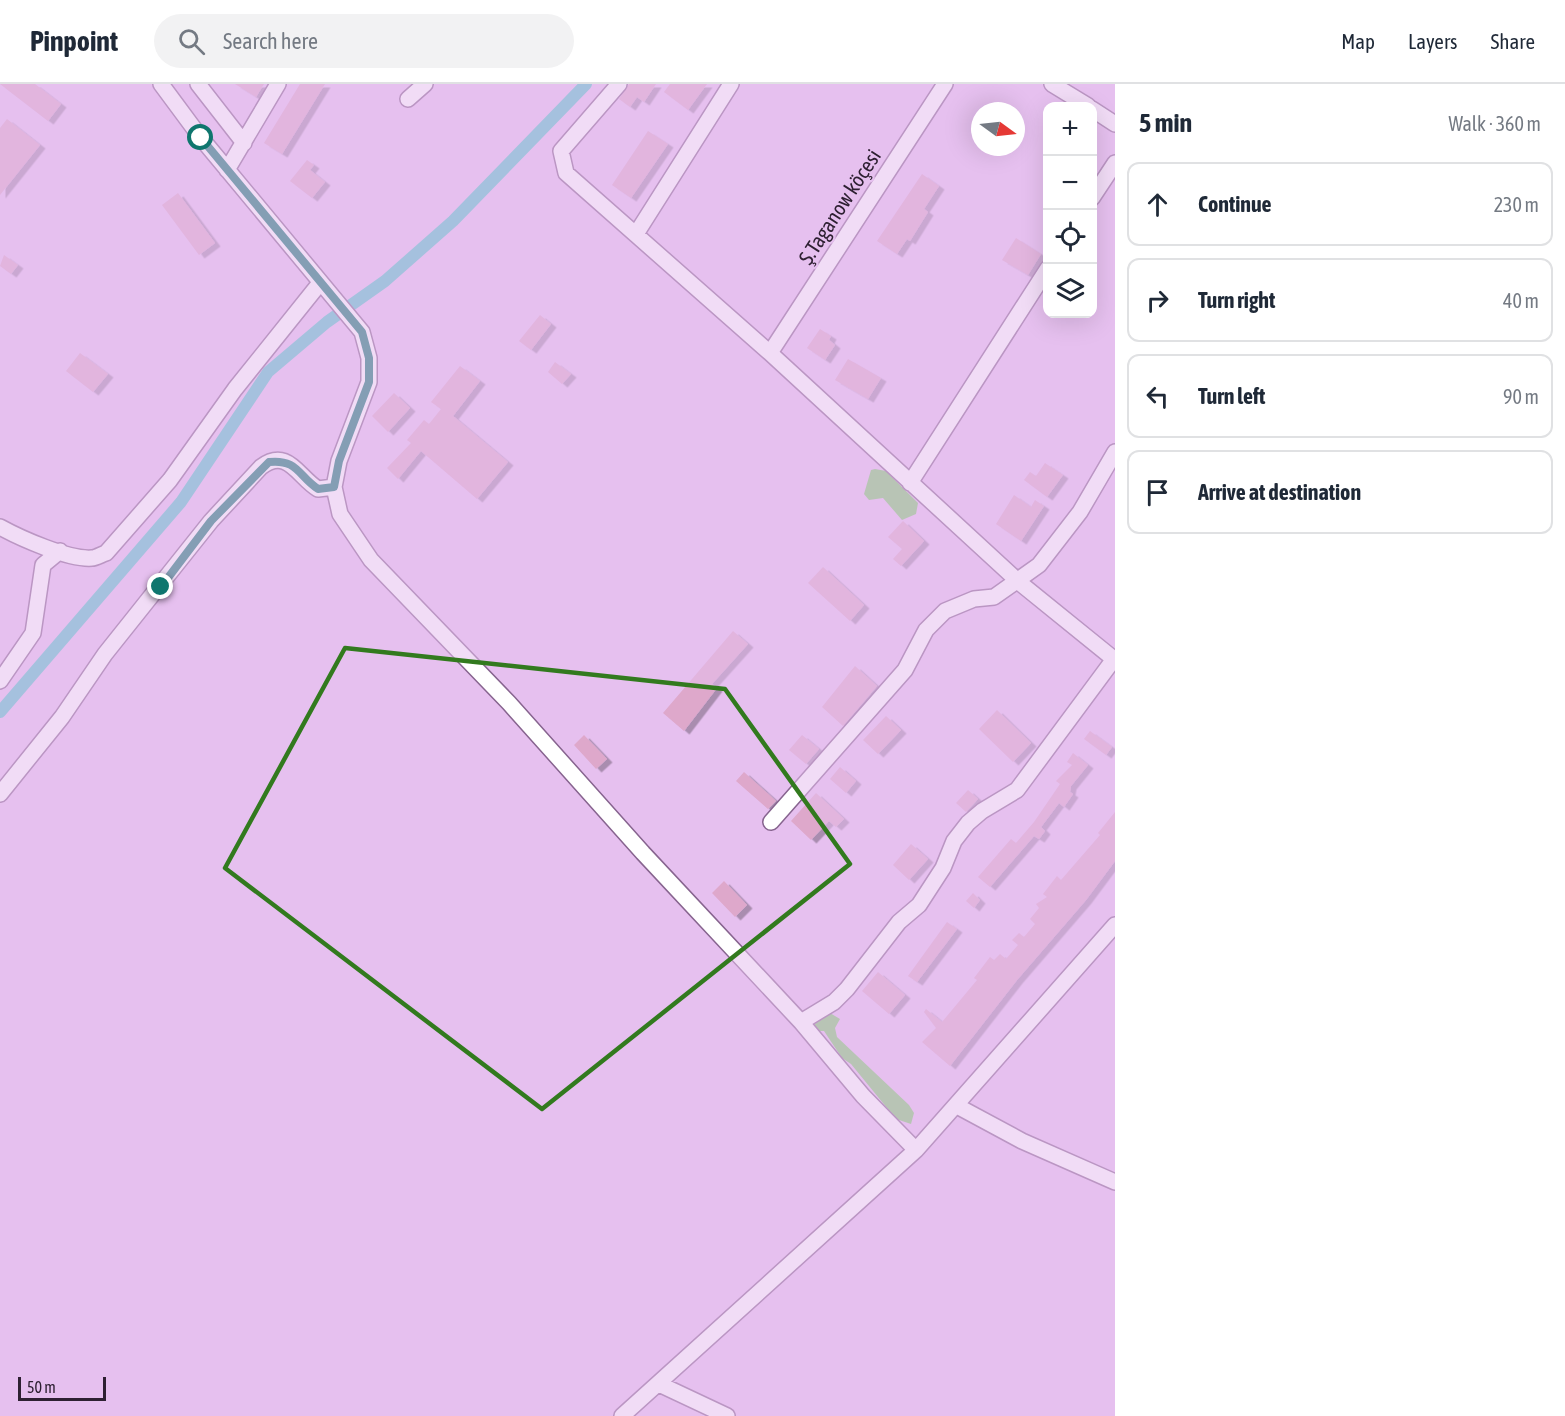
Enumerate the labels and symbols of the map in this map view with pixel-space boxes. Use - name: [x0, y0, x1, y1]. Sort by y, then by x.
- north arrow: [971, 102, 1025, 156]
- route start: [187, 124, 213, 150]
- street label: Ş.Taganow köçesi: [793, 145, 885, 268]
- route end: [147, 573, 173, 599]
- scale bar: [18, 1374, 106, 1402]

